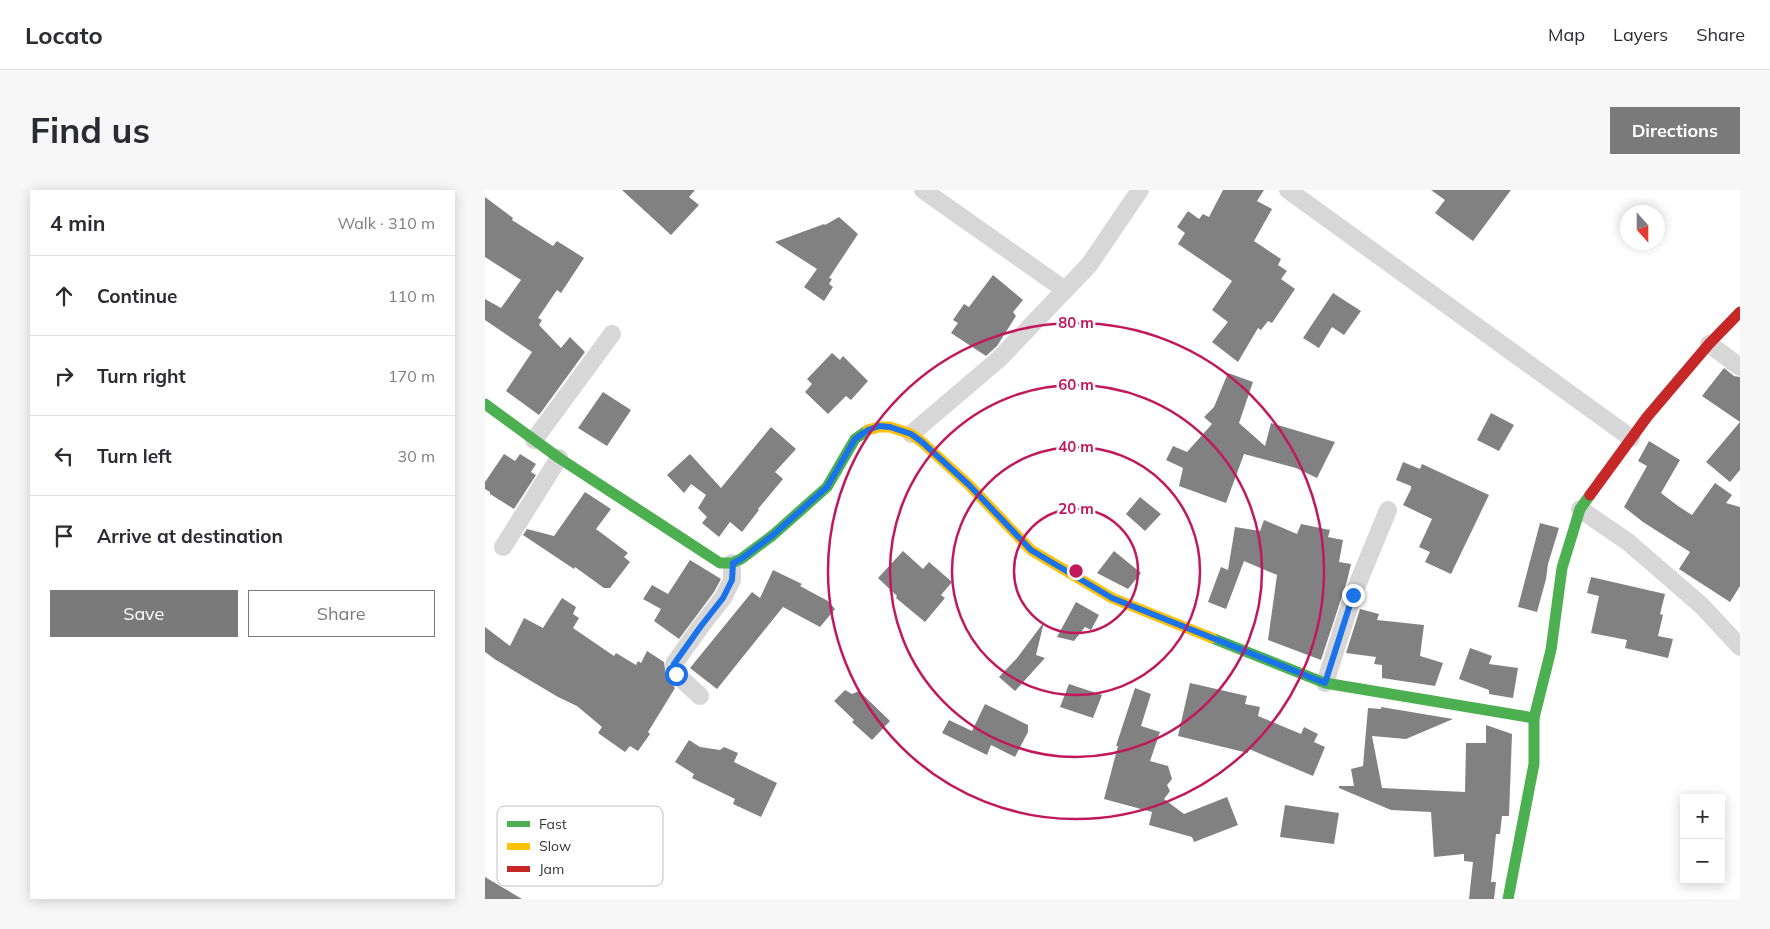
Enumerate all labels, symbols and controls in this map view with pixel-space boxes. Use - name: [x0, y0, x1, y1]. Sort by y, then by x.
- text: Locato: [25, 20, 103, 50]
- text: Map: [1548, 23, 1585, 46]
- text: Layers: [1613, 23, 1668, 46]
- text: Share: [1696, 23, 1745, 46]
- button: Directions: [1610, 107, 1740, 154]
- text: Find us: [30, 108, 150, 152]
- north arrow: [1620, 205, 1665, 250]
- text: 4 min: [50, 210, 105, 236]
- text: Walk · 310 m: [337, 213, 435, 233]
- icon: ahead: [50, 282, 78, 310]
- text: Continue: [97, 284, 177, 308]
- text: 110 m: [388, 286, 435, 306]
- text: 80 m: [1058, 313, 1094, 332]
- icon: right: [50, 362, 78, 390]
- text: Turn right: [97, 364, 186, 388]
- text: 170 m: [388, 366, 435, 386]
- text: 60 m: [1058, 375, 1094, 394]
- text: 40 m: [1058, 437, 1094, 456]
- icon: left: [50, 442, 78, 470]
- text: Turn left: [97, 444, 172, 468]
- text: 30 m: [398, 446, 435, 466]
- text: 20 m: [1058, 499, 1094, 518]
- icon: arrive: [50, 522, 78, 550]
- text: Arrive at destination: [97, 524, 283, 548]
- centre of rings: [1067, 562, 1085, 580]
- route end: [1342, 584, 1365, 607]
- button: Save: [50, 590, 238, 637]
- button: Share: [248, 590, 435, 637]
- route start: [665, 663, 688, 686]
- map controls: [1680, 794, 1725, 884]
- button: +: [1680, 794, 1725, 839]
- legend: [497, 806, 663, 886]
- text: Fast: [539, 815, 567, 833]
- text: Slow: [539, 837, 571, 855]
- button: −: [1680, 839, 1725, 884]
- text: Jam: [539, 860, 564, 878]

